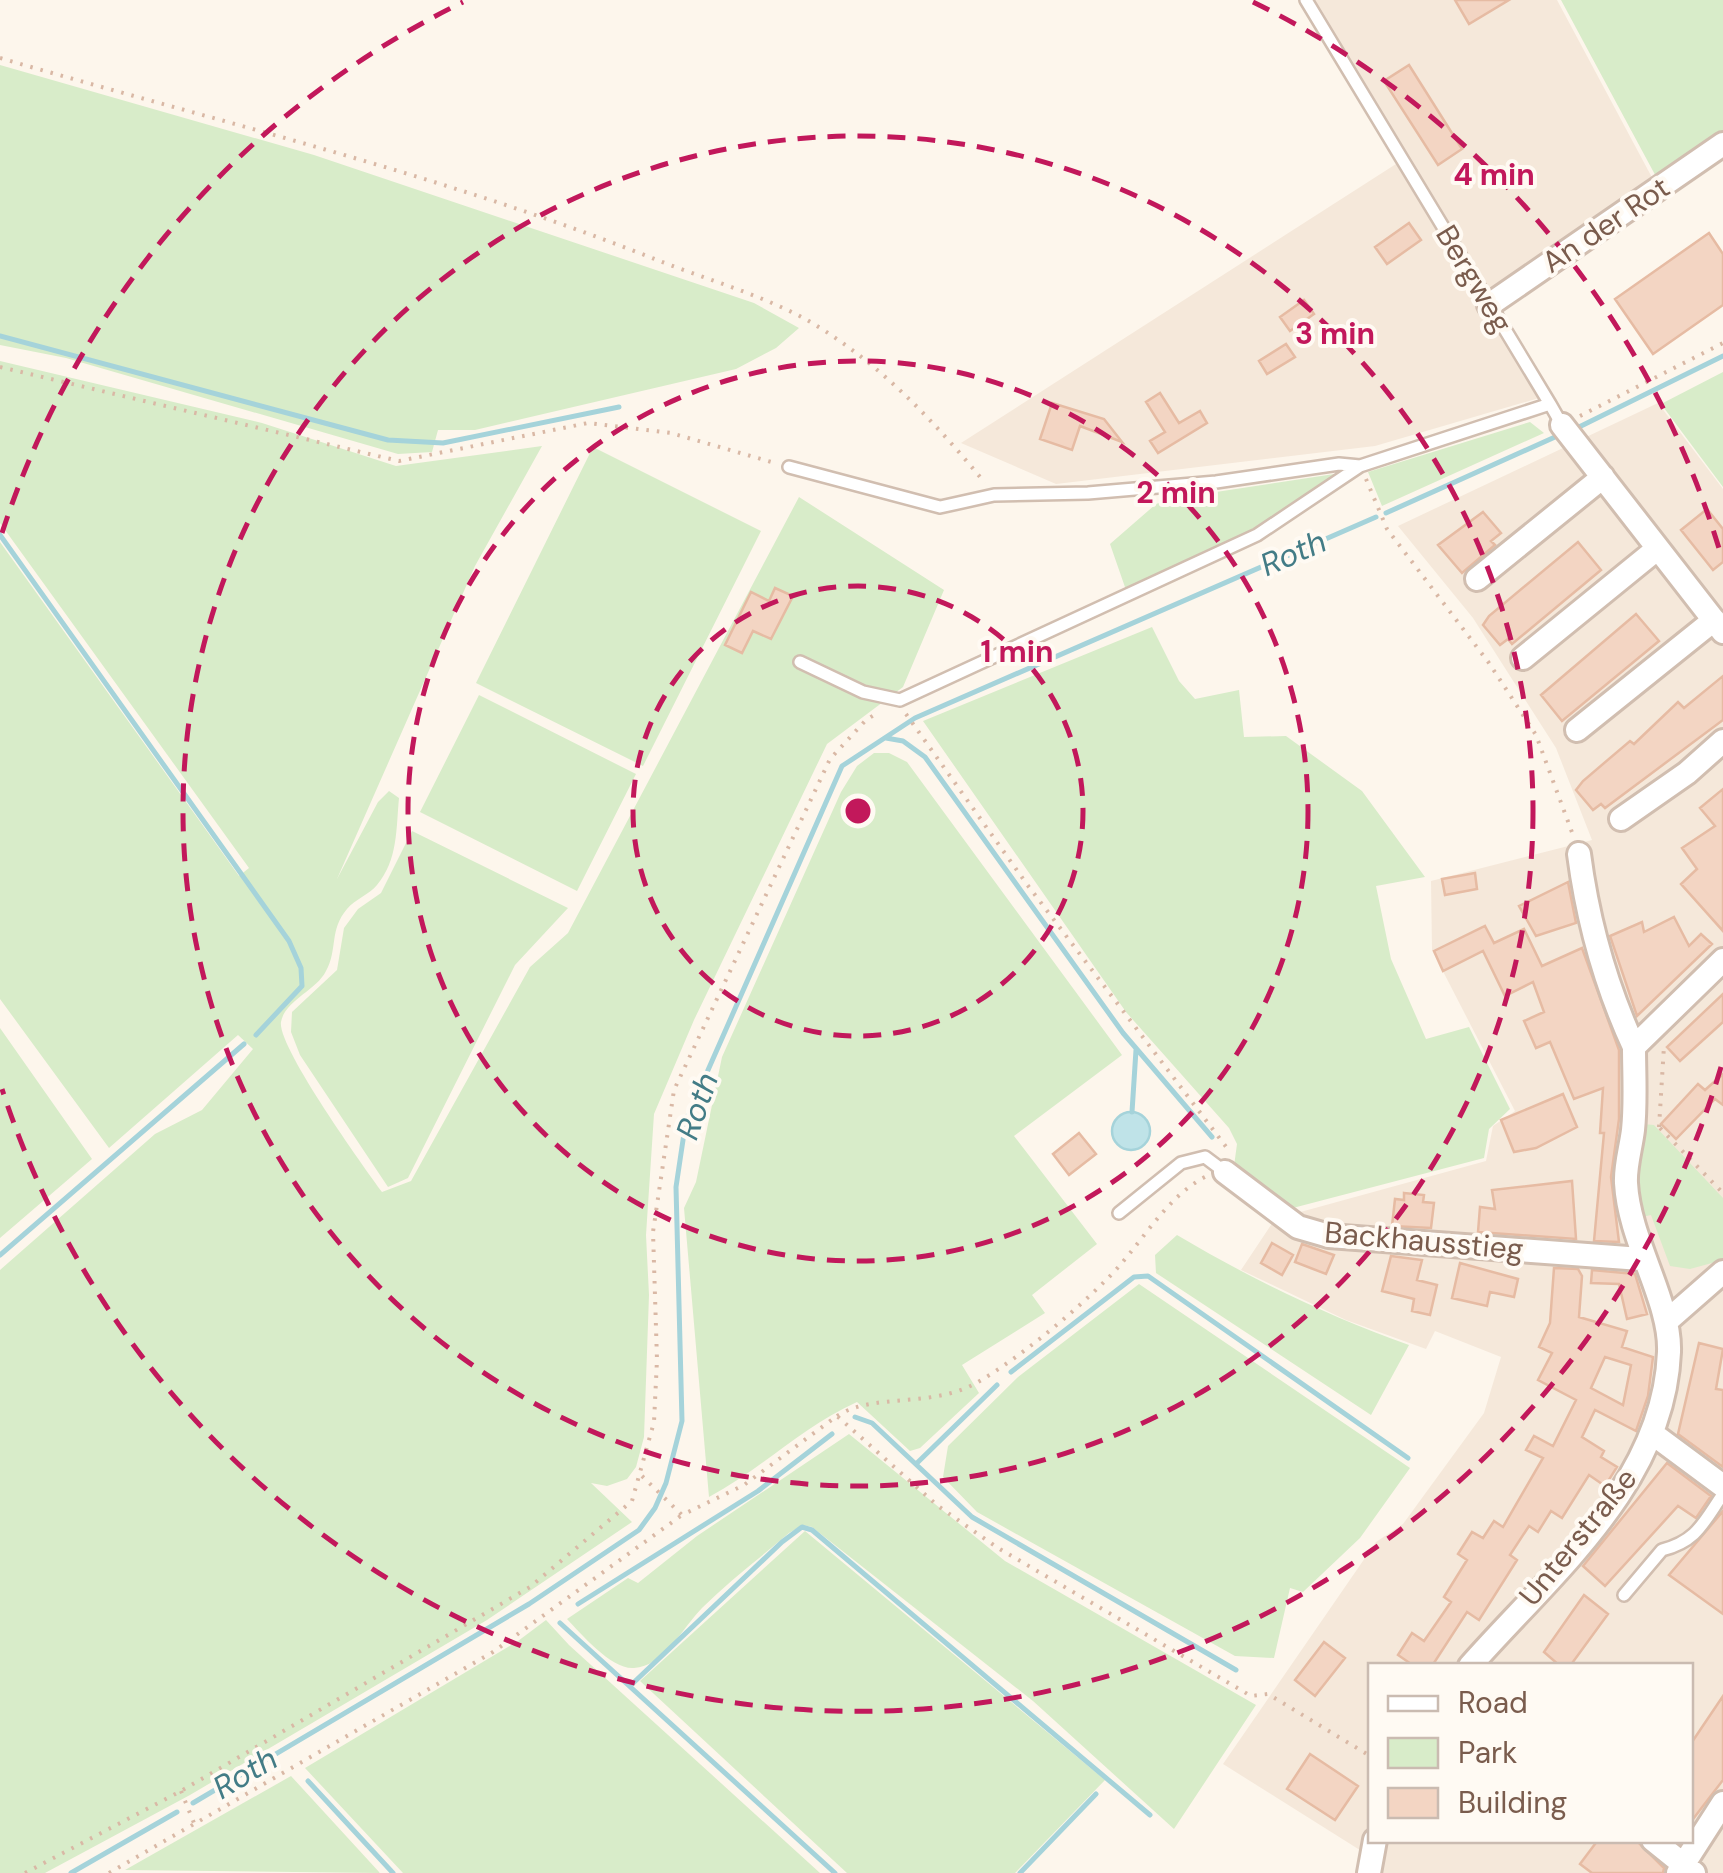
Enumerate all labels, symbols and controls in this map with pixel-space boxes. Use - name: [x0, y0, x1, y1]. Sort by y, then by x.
- text: 4 min: [1453, 155, 1535, 194]
- street label: An der Rot: [1534, 168, 1677, 282]
- street label: Bergweg: [1427, 218, 1522, 340]
- text: 3 min: [1295, 314, 1375, 353]
- text: 2 min: [1136, 473, 1216, 512]
- water label: Roth: [1253, 520, 1333, 586]
- text: 1 min: [981, 632, 1053, 671]
- centre of rings: [840, 793, 876, 829]
- water label: Roth: [666, 1067, 728, 1145]
- street label: Backhausstieg: [1323, 1212, 1525, 1269]
- street label: Unterstraße: [1510, 1460, 1645, 1614]
- legend: [1368, 1663, 1693, 1843]
- text: Road: [1458, 1683, 1528, 1722]
- text: Park: [1458, 1733, 1517, 1772]
- water label: Roth: [205, 1738, 285, 1808]
- text: Building: [1458, 1783, 1567, 1822]

